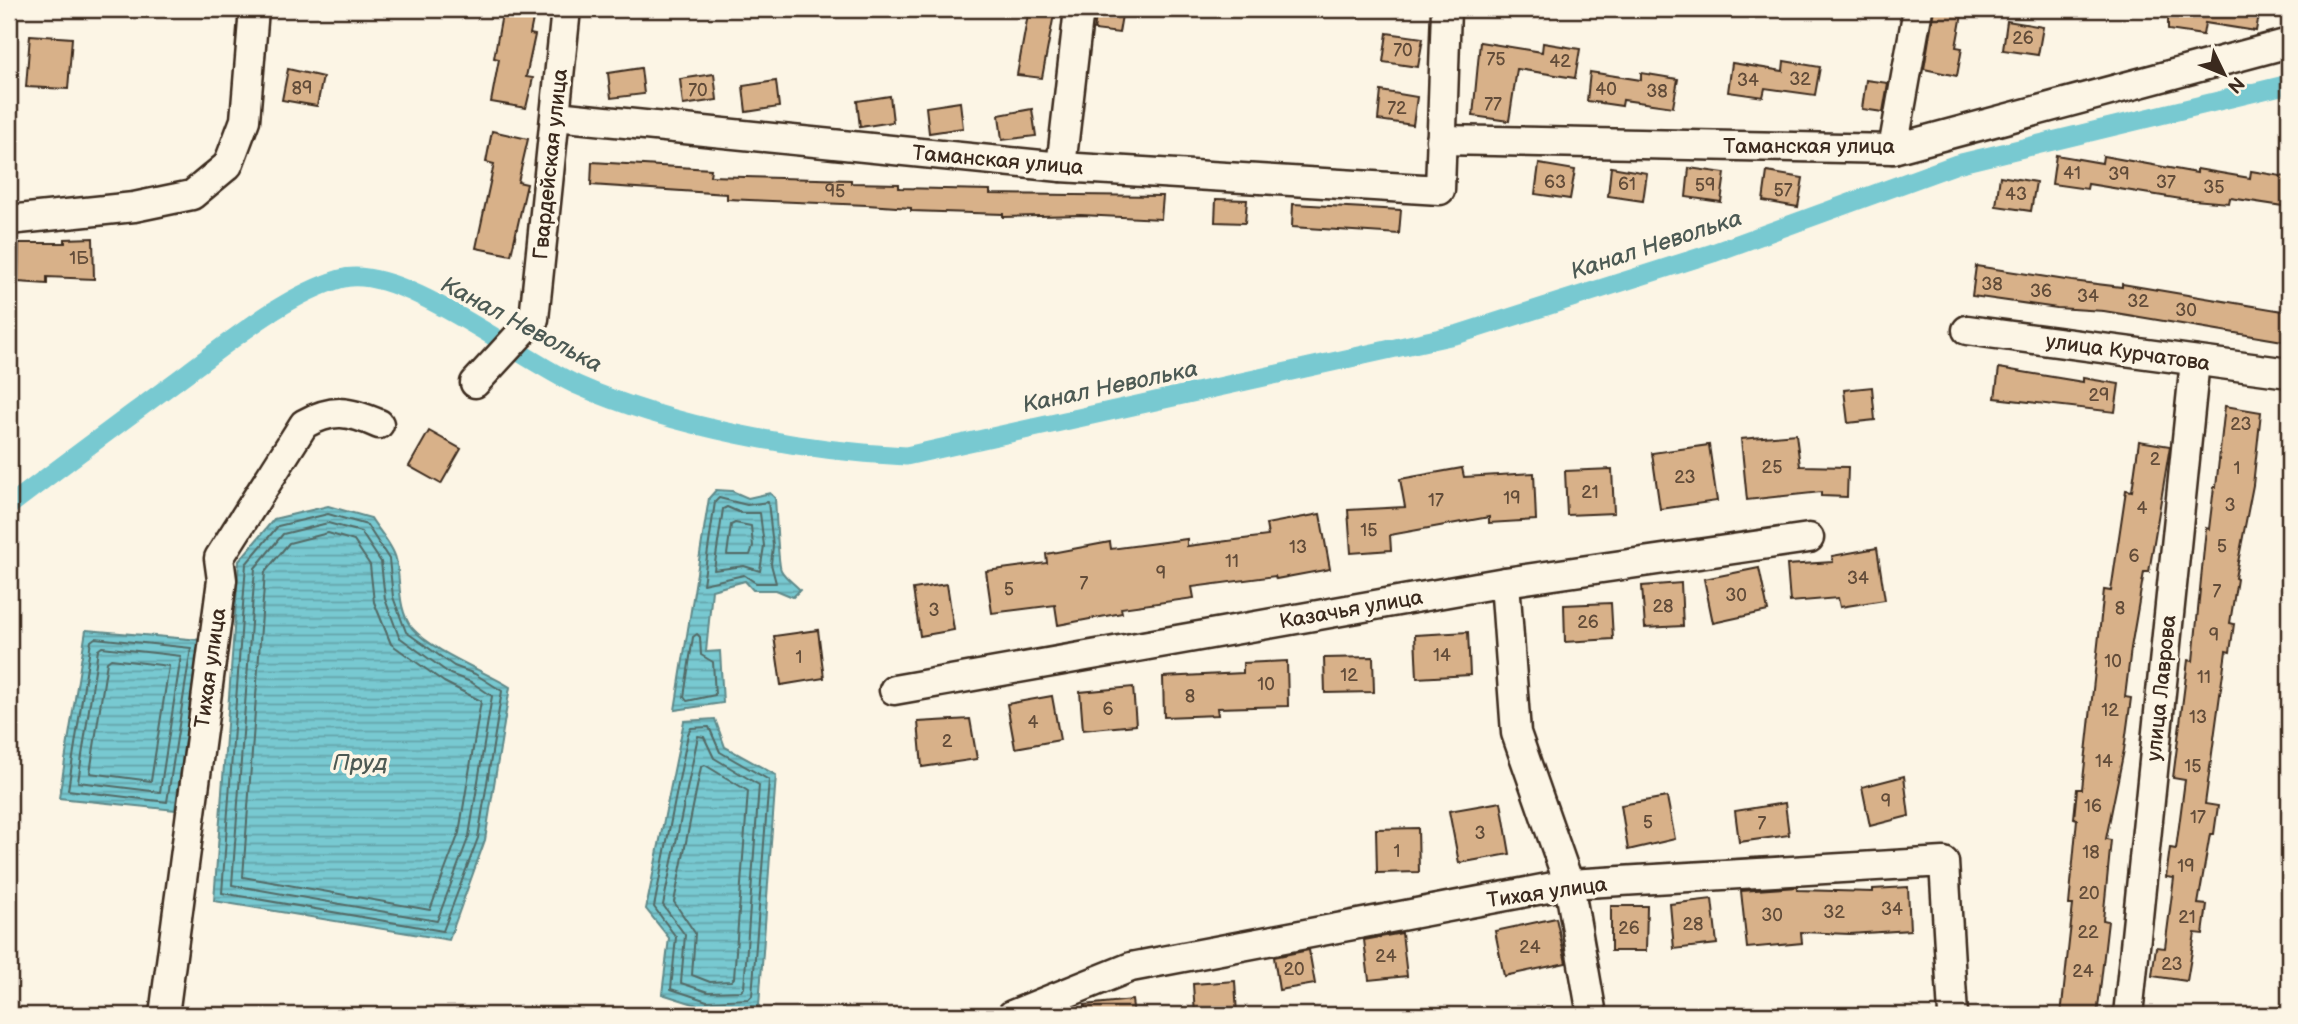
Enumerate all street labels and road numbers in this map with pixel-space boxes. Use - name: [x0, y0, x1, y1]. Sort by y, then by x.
- street label: Гвардейская улица: [528, 67, 573, 261]
- street label: Таманская улица: [1723, 134, 1895, 159]
- street label: Таманская улица: [911, 141, 1085, 180]
- street label: улица Курчатова: [2044, 329, 2212, 376]
- street label: Казачья улица: [1277, 584, 1425, 634]
- street label: Тихая улица: [190, 606, 231, 730]
- street label: улица Лаврова: [2141, 613, 2182, 762]
- street label: Тихая улица: [1485, 872, 1609, 913]

